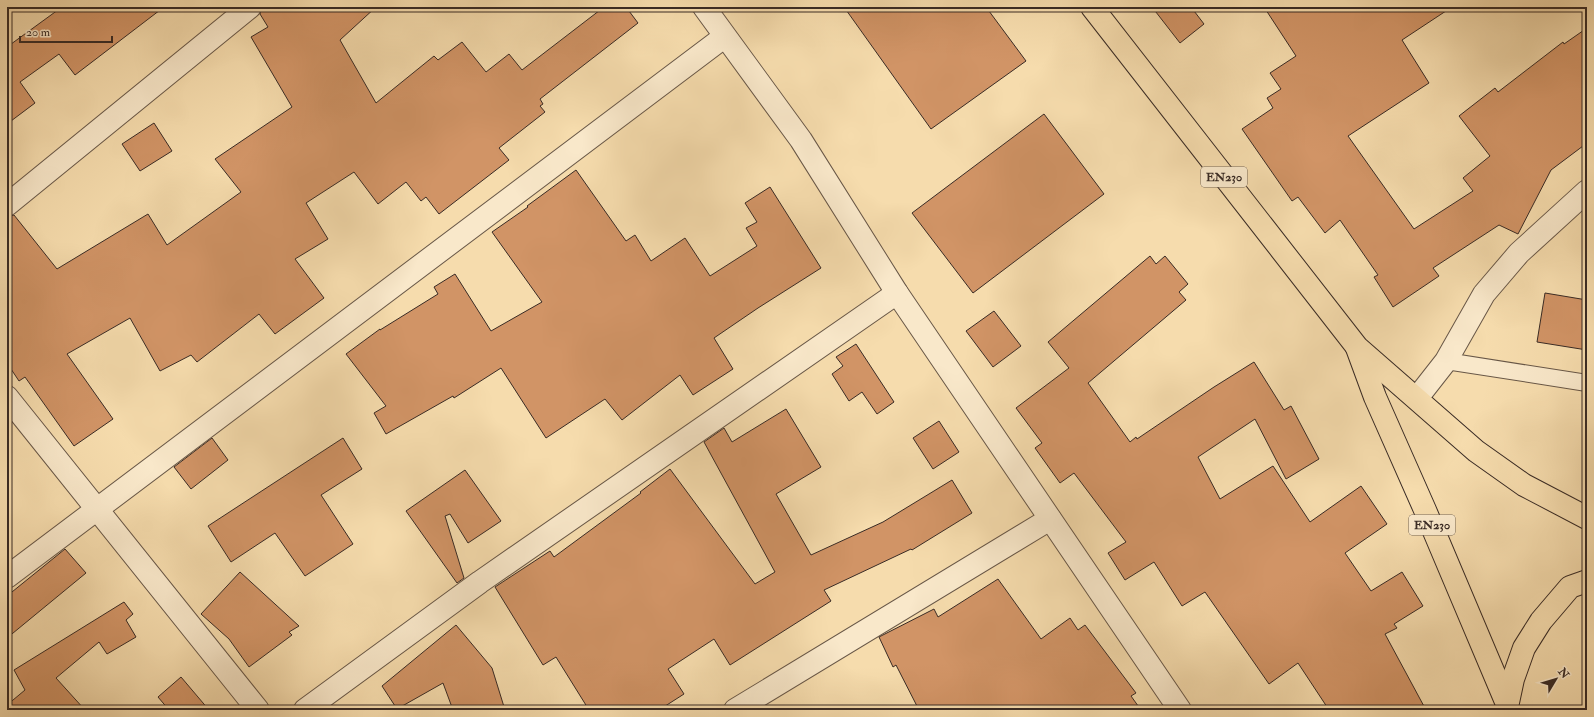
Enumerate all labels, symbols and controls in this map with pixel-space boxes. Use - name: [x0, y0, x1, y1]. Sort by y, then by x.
- scale bar: [20, 18, 112, 44]
- text: 20 m: [26, 25, 51, 40]
- road number: EN230: [1201, 167, 1247, 187]
- road number: EN230: [1409, 515, 1455, 535]
- north arrow: [1536, 659, 1576, 699]
- text: N: [1555, 664, 1572, 682]

